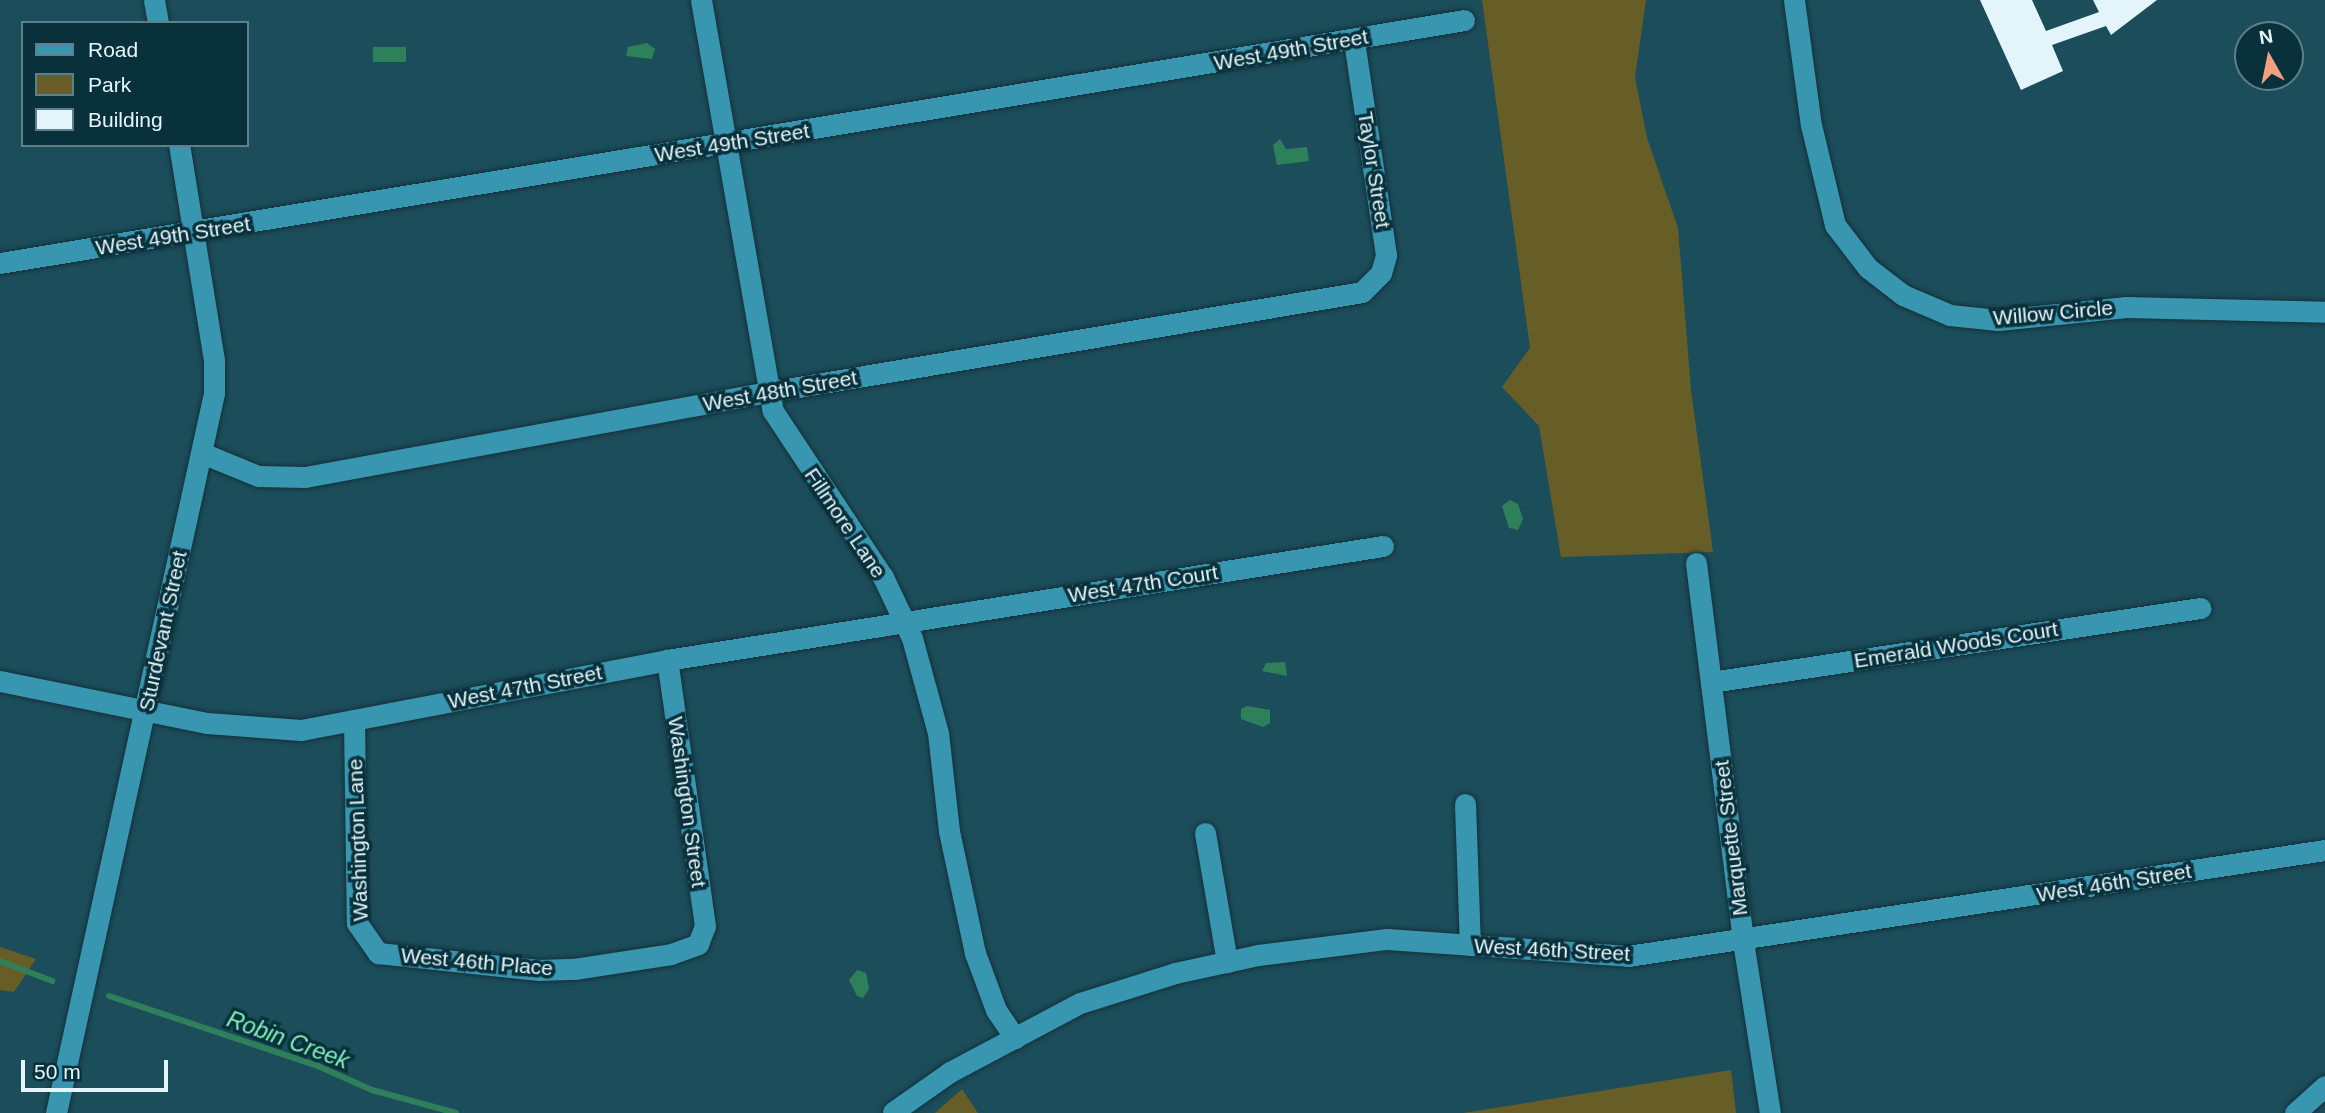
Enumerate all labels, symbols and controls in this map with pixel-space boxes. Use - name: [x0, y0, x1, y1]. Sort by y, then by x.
- legend: [21, 21, 248, 147]
- north arrow: [2234, 21, 2304, 91]
- street label: West 49th Street: [1212, 24, 1370, 76]
- text: N: [2258, 25, 2274, 48]
- text: Road: [88, 38, 138, 61]
- text: Park: [88, 73, 131, 96]
- text: Building: [88, 108, 163, 131]
- street label: Taylor Street: [1352, 110, 1396, 230]
- street label: West 49th Street: [653, 118, 811, 168]
- street label: West 49th Street: [94, 211, 252, 261]
- street label: Willow Circle: [1992, 295, 2114, 331]
- street label: West 48th Street: [701, 365, 859, 417]
- street label: Fillmore Lane: [799, 463, 891, 583]
- street label: Sturdevant Street: [134, 548, 192, 714]
- street label: West 47th Court: [1066, 560, 1220, 608]
- street label: Emerald Woods Court: [1852, 616, 2060, 674]
- street label: West 47th Street: [446, 660, 604, 714]
- street label: Washington Street: [663, 715, 711, 889]
- street label: Washington Lane: [343, 758, 373, 922]
- street label: Marquette Street: [1709, 759, 1753, 917]
- street label: West 46th Street: [2035, 858, 2193, 908]
- street label: West 46th Street: [1473, 933, 1631, 967]
- street label: West 46th Place: [400, 943, 554, 981]
- water label: Robin Creek: [223, 1005, 353, 1075]
- scale bar: [24, 1046, 172, 1090]
- text: 50 m: [34, 1060, 81, 1083]

